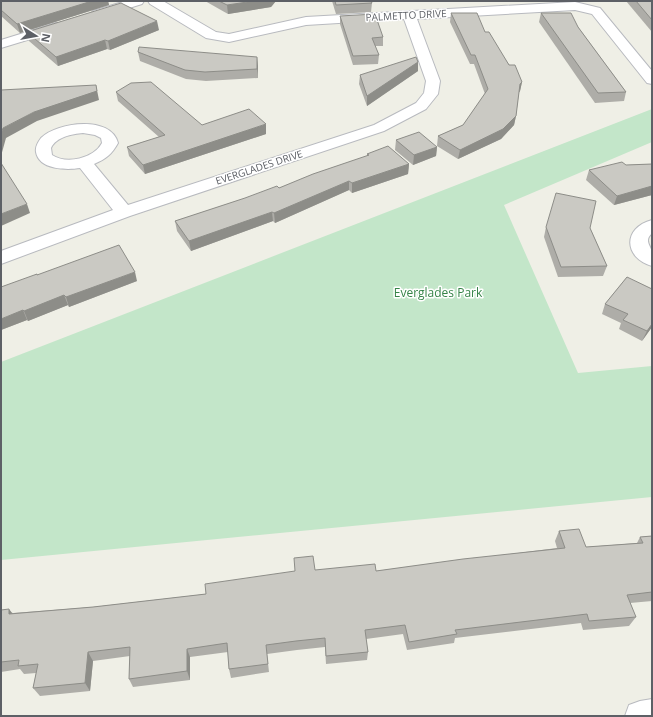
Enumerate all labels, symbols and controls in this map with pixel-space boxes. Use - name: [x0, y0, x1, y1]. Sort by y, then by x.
- street label: PALMETTO DRIVE: [365, 6, 447, 24]
- north arrow: [16, 16, 56, 56]
- text: N: [38, 32, 55, 44]
- street label: EVERGLADES DRIVE: [214, 146, 304, 188]
- park label: Everglades Park: [394, 284, 483, 301]

